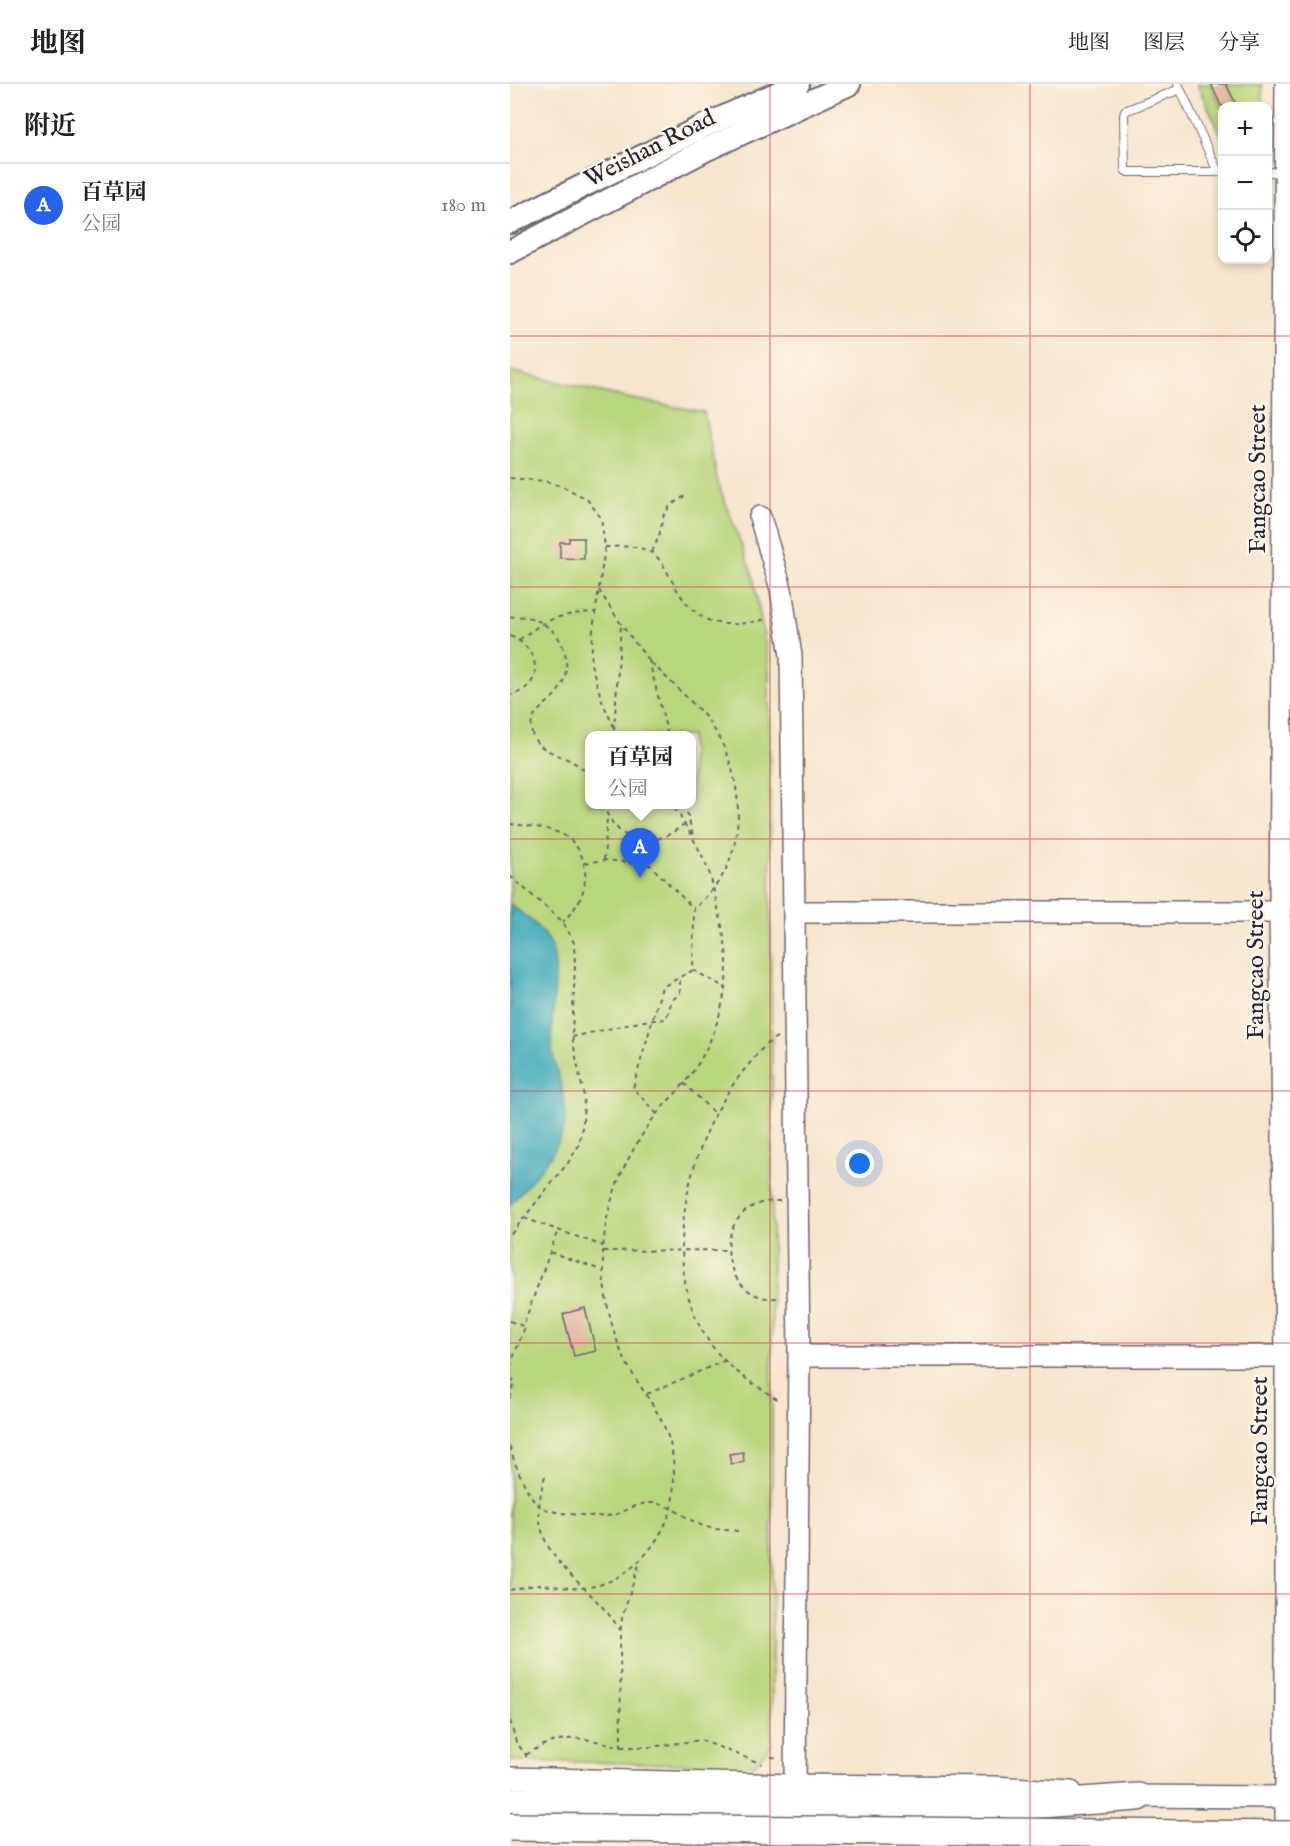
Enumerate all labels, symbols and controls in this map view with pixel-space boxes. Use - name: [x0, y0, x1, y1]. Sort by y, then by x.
- text: 地图: [30, 27, 86, 62]
- text: 地图: [1068, 30, 1110, 57]
- text: 图层: [1143, 30, 1185, 57]
- text: 分享: [1218, 30, 1260, 57]
- map controls: [1218, 102, 1272, 264]
- button: +: [1218, 102, 1272, 156]
- street label: Weishan Road: [579, 103, 721, 195]
- text: 附近: [24, 110, 76, 143]
- button: −: [1218, 156, 1272, 210]
- text: 百草园: [81, 179, 147, 207]
- text: A: [37, 193, 50, 218]
- text: 180 m: [441, 193, 486, 218]
- button: locate: [1218, 210, 1272, 264]
- text: 公园: [81, 212, 121, 237]
- street label: Fangcao Street: [1243, 404, 1274, 554]
- popup: [585, 731, 696, 809]
- text: 百草园: [607, 744, 674, 772]
- text: 公园: [607, 777, 647, 802]
- pin: A: [620, 828, 660, 878]
- street label: Fangcao Street: [1241, 890, 1272, 1040]
- your location: [845, 1149, 874, 1178]
- street label: Fangcao Street: [1245, 1376, 1276, 1526]

